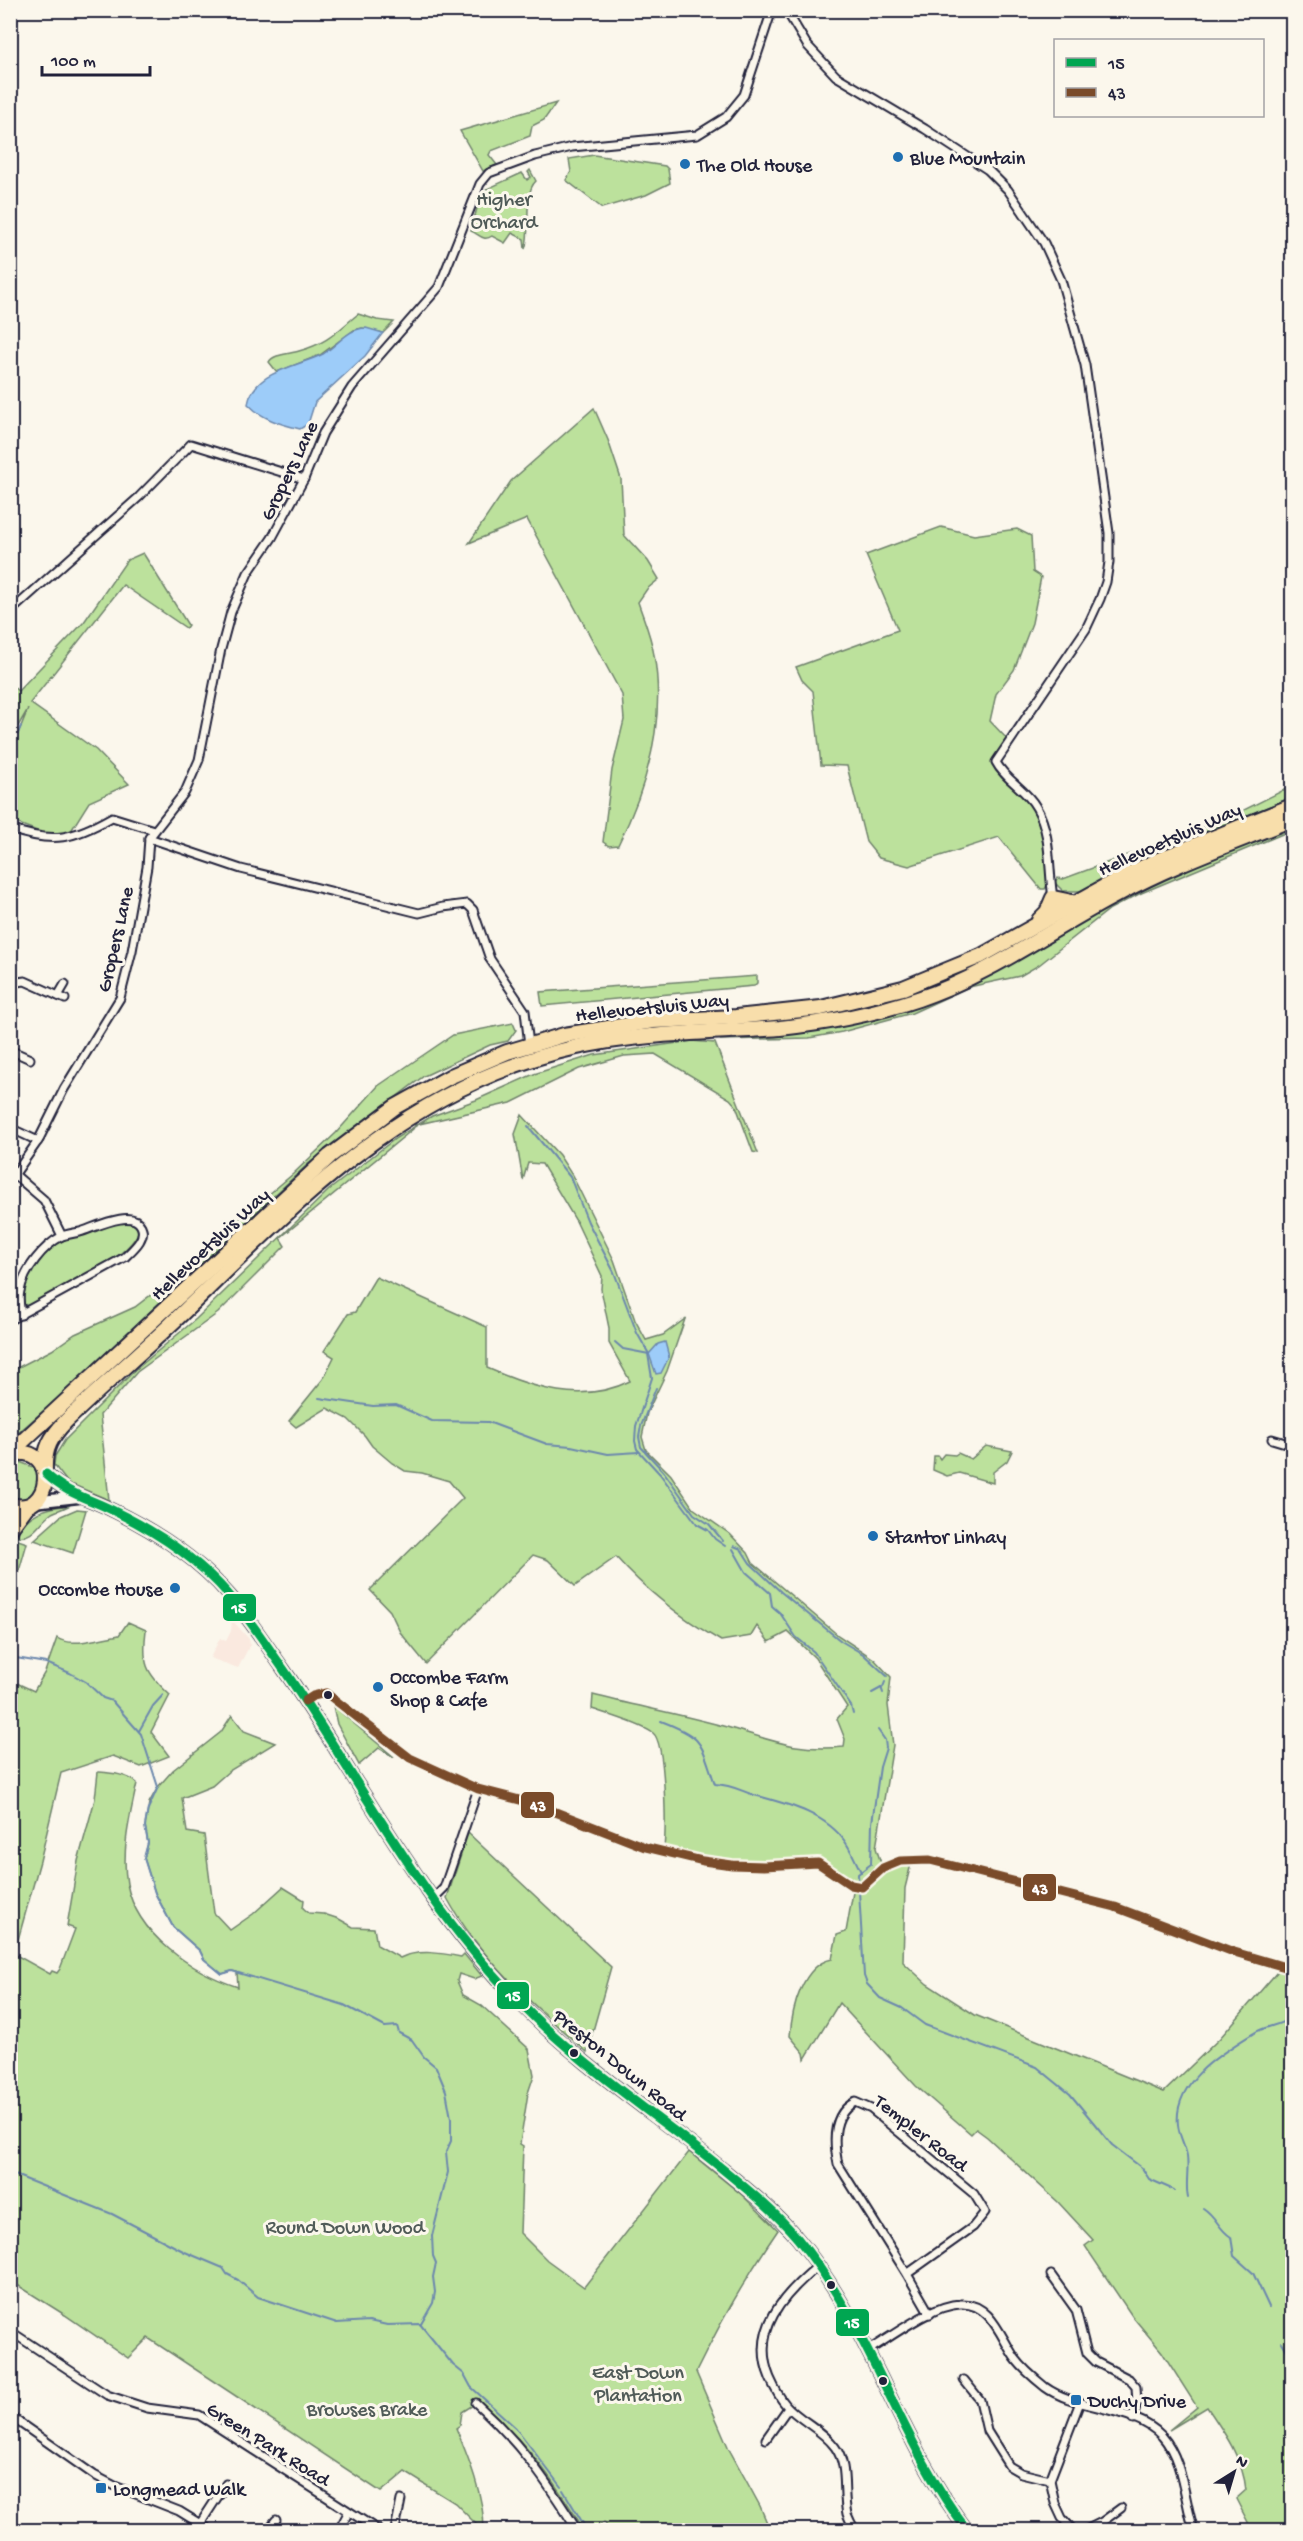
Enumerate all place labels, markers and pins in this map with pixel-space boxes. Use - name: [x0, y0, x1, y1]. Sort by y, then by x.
- place label: Blue Mountain: [909, 149, 1026, 172]
- marker: Blue Mountain: [891, 150, 905, 164]
- place label: The Old House: [696, 156, 813, 179]
- marker: The Old House: [678, 157, 692, 171]
- place label: Stantor Linhay: [885, 1528, 1006, 1551]
- marker: Stantor Linhay: [866, 1529, 880, 1543]
- place label: Occombe House: [38, 1580, 164, 1603]
- marker: Occombe House: [168, 1581, 182, 1595]
- place label: Occombe Farm Shop & Cafe: [390, 1668, 508, 1714]
- marker: Occombe Farm Shop & Cafe: [371, 1680, 385, 1694]
- unlabelled marker: [322, 1689, 334, 1701]
- unlabelled marker: [568, 2047, 580, 2059]
- unlabelled marker: [825, 2279, 837, 2291]
- unlabelled marker: [877, 2375, 889, 2387]
- place label: Duchy Drive: [1086, 2392, 1187, 2415]
- marker: Duchy Drive: [1069, 2393, 1083, 2407]
- place label: Longmead Walk: [113, 2480, 247, 2503]
- marker: Longmead Walk: [94, 2481, 108, 2495]

